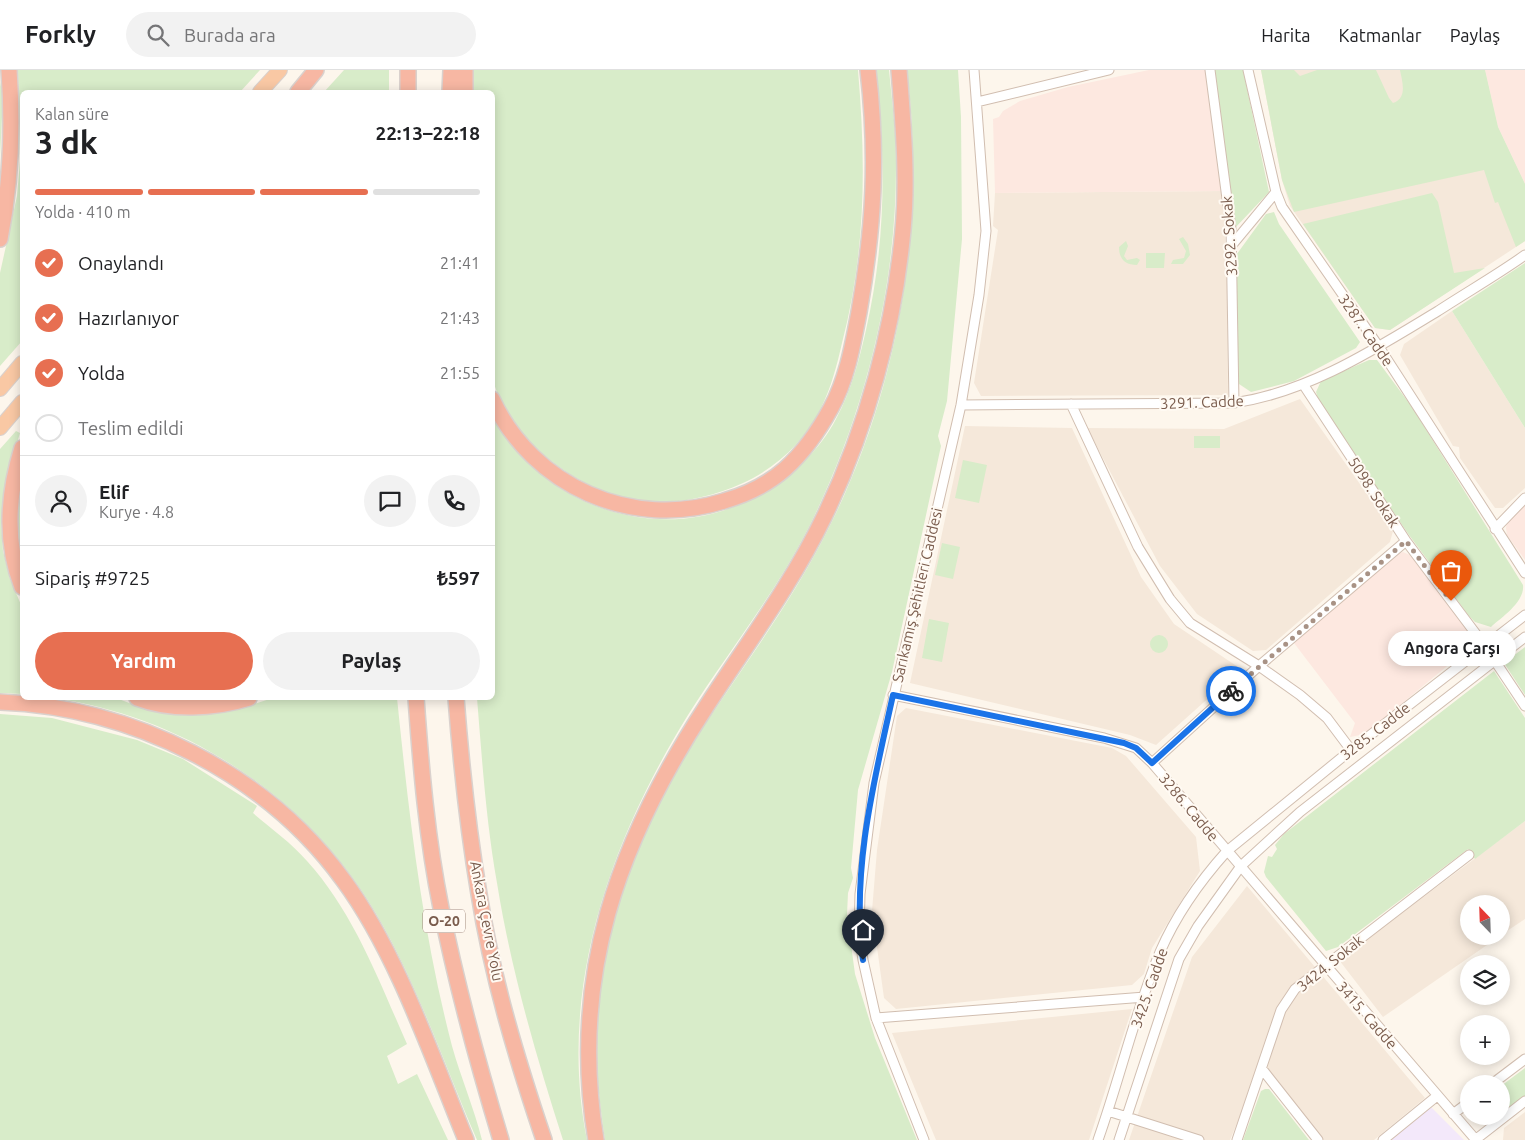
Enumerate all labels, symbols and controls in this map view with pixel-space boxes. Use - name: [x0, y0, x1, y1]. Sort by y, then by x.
- search box: [126, 12, 476, 57]
- text: Forkly: [25, 21, 96, 48]
- icon: search: [144, 21, 172, 49]
- text: Burada ara: [184, 24, 276, 46]
- text: Harita: [1261, 25, 1311, 45]
- text: Katmanlar: [1339, 25, 1422, 45]
- text: Paylaş: [1450, 25, 1500, 45]
- text: Kalan süre: [35, 105, 109, 123]
- text: 22:13–22:18: [375, 122, 480, 144]
- text: 3 dk: [35, 124, 98, 160]
- street label: 3292. Sokak: [1218, 195, 1240, 277]
- text: Yolda · 410 m: [35, 203, 131, 221]
- icon: check: [35, 249, 63, 277]
- text: Onaylandı: [78, 252, 164, 274]
- text: 21:41: [440, 254, 480, 272]
- street label: 3287. Cadde: [1335, 291, 1397, 369]
- icon: check: [35, 304, 63, 332]
- text: Hazırlanıyor: [78, 307, 179, 329]
- text: 21:43: [440, 309, 480, 327]
- icon: check: [35, 359, 63, 387]
- text: Yolda: [78, 362, 125, 384]
- text: 21:55: [440, 364, 480, 382]
- street label: 3291. Cadde: [1160, 392, 1244, 412]
- text: Teslim edildi: [78, 417, 184, 439]
- street label: 5098. Sokak: [1345, 454, 1403, 531]
- button: person: [35, 475, 87, 527]
- button: chat: [364, 475, 416, 527]
- button: phone: [428, 475, 480, 527]
- text: Elif: [99, 481, 129, 503]
- text: Kurye · 4.8: [99, 503, 174, 521]
- street label: Sarıkamış Şehitleri Caddesi: [889, 506, 945, 684]
- pin: [1430, 550, 1472, 601]
- icon: bag: [1437, 557, 1465, 585]
- text: Sipariş #9725: [35, 567, 150, 589]
- text: ₺597: [437, 567, 480, 589]
- callout: Angora Çarşı: [1387, 631, 1515, 666]
- button: Yardım: [35, 632, 253, 690]
- button: Paylaş: [263, 632, 480, 690]
- text: Angora Çarşı: [1404, 639, 1500, 657]
- courier: [1206, 666, 1256, 716]
- icon: bike: [1217, 677, 1245, 705]
- street label: 3285. Cadde: [1337, 699, 1413, 763]
- street label: 3286. Cadde: [1156, 769, 1222, 845]
- street label: Ankara Çevre Yolu: [467, 860, 507, 982]
- north arrow: [1460, 895, 1510, 945]
- map controls: [1460, 895, 1510, 1125]
- road number: O-20: [423, 909, 465, 932]
- pin: [842, 909, 884, 960]
- icon: home: [849, 916, 877, 944]
- street label: 3424. Sokak: [1293, 931, 1367, 995]
- street label: 3425. Cadde: [1127, 946, 1171, 1030]
- button: layers: [1460, 955, 1510, 1005]
- street label: 3415. Cadde: [1333, 978, 1401, 1052]
- button: +: [1460, 1015, 1510, 1065]
- button: −: [1460, 1075, 1510, 1125]

